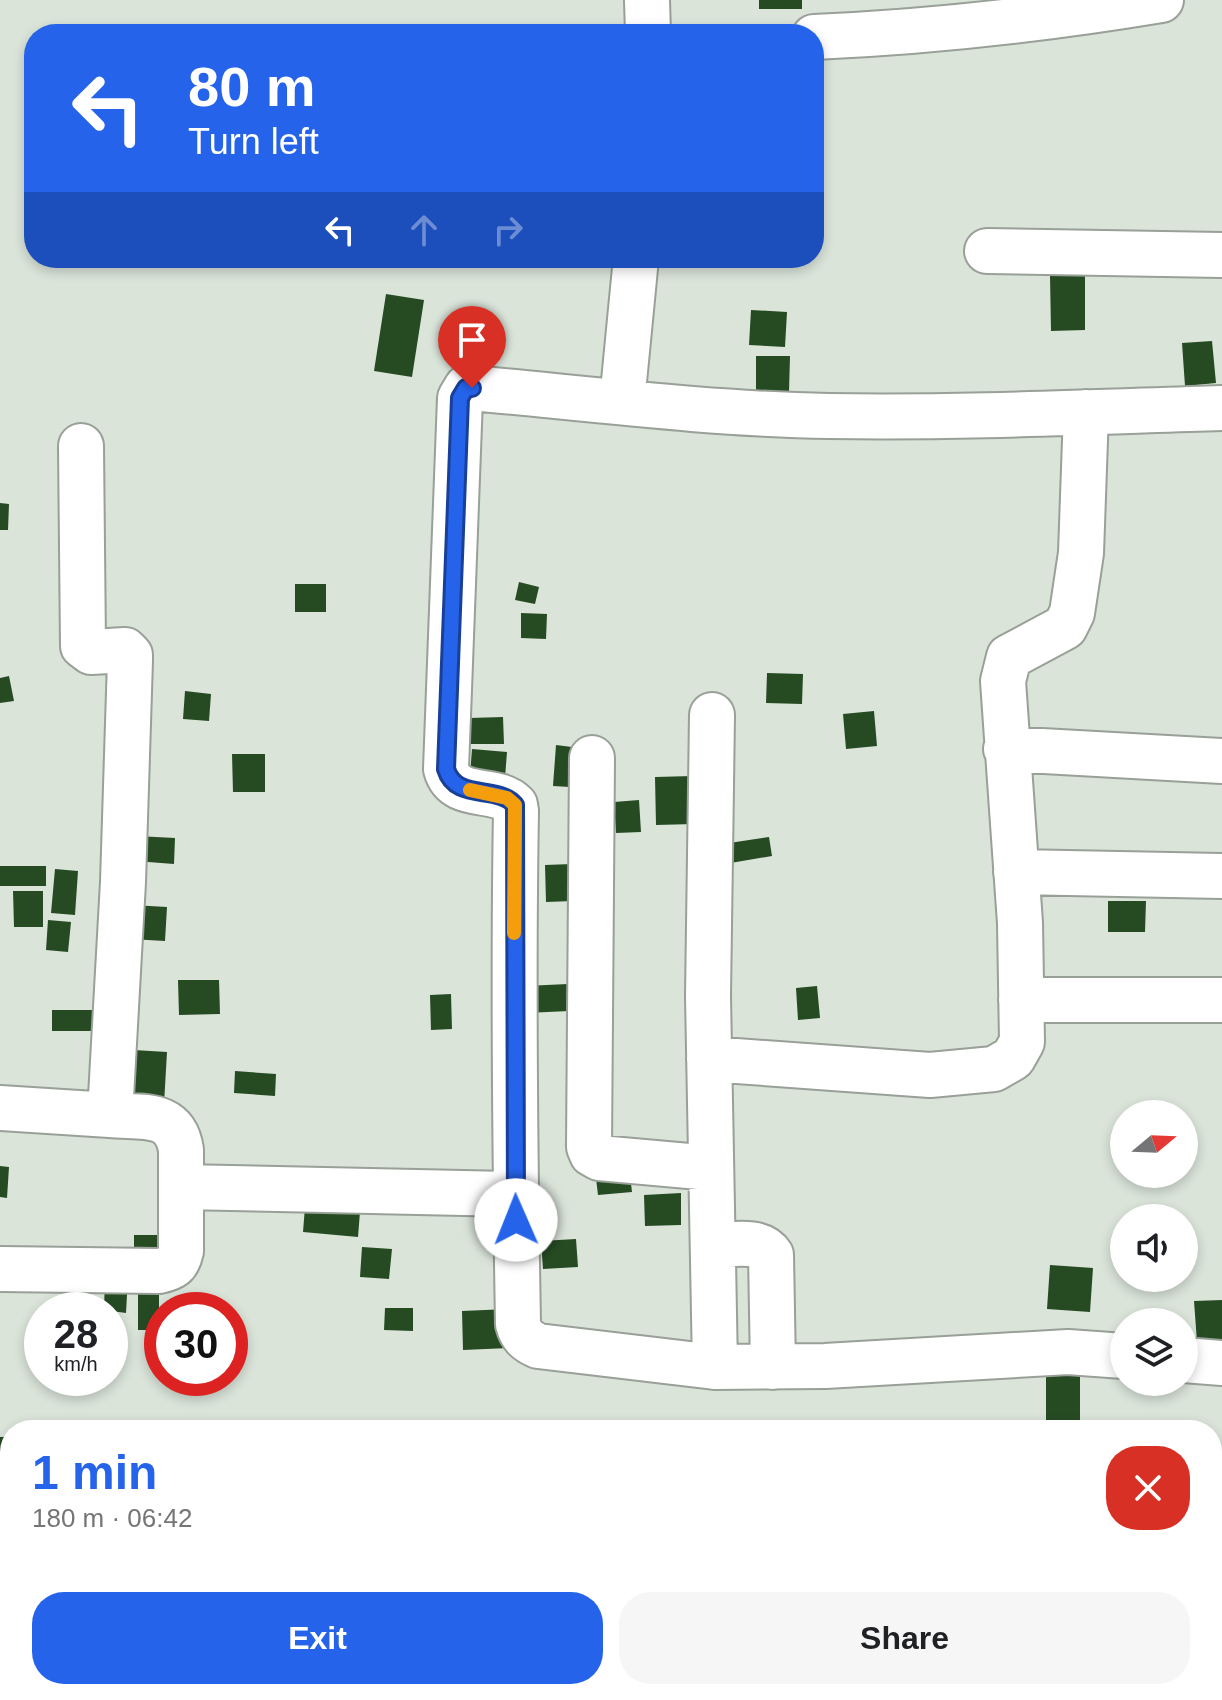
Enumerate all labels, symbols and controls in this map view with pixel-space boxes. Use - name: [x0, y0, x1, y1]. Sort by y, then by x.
- text: 80 m: [188, 55, 316, 118]
- icon: left: [56, 56, 160, 160]
- text: Turn left: [188, 121, 319, 162]
- icon: left: [318, 208, 362, 252]
- icon: ahead: [402, 208, 446, 252]
- icon: right: [486, 208, 530, 252]
- pin: [438, 306, 506, 388]
- icon: arrive: [450, 318, 494, 362]
- north arrow: [1110, 1100, 1198, 1188]
- map controls: [1110, 1100, 1198, 1396]
- position arrow: [474, 1178, 558, 1262]
- button: sound: [1110, 1204, 1198, 1292]
- speed limit sign: 30: [144, 1292, 248, 1396]
- button: layers: [1110, 1308, 1198, 1396]
- text: 28: [54, 1312, 98, 1356]
- text: km/h: [54, 1353, 98, 1375]
- text: 1 min: [32, 1446, 157, 1499]
- button: close: [1106, 1446, 1190, 1530]
- text: 180 m · 06:42: [32, 1503, 192, 1533]
- button: Exit: [32, 1592, 603, 1684]
- button: Share: [619, 1592, 1190, 1684]

